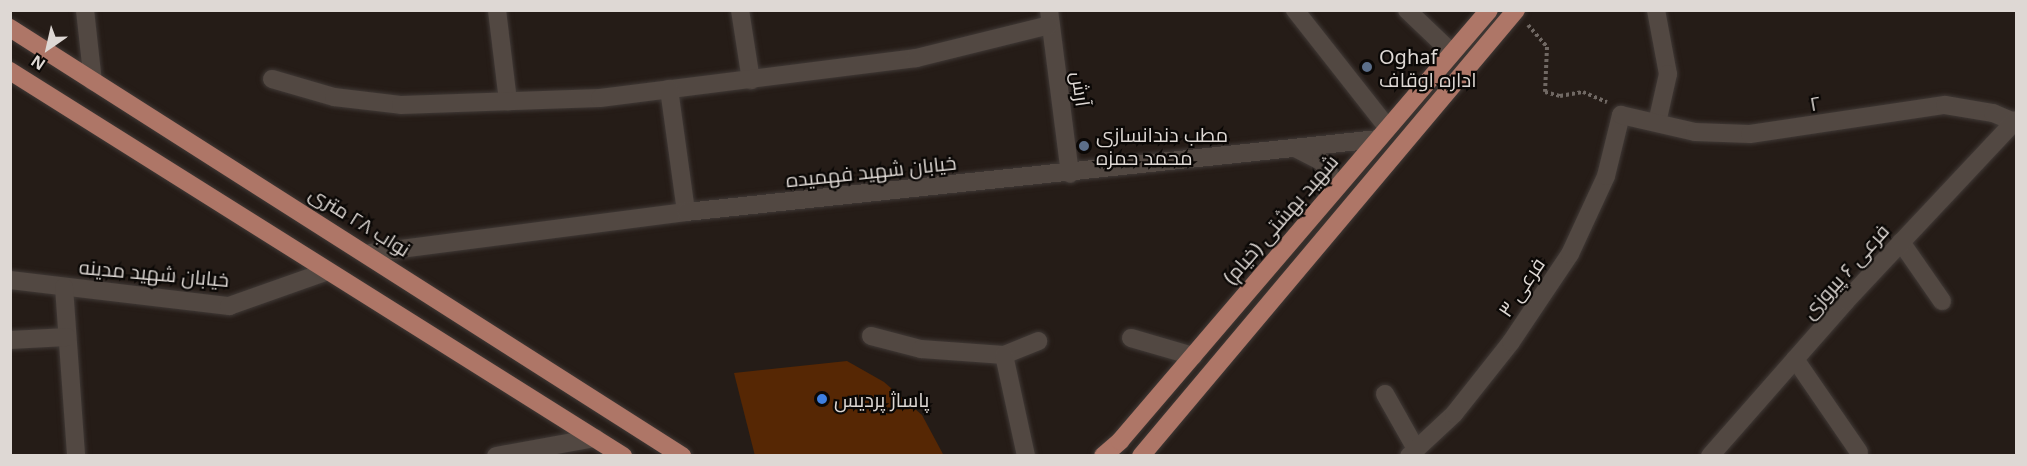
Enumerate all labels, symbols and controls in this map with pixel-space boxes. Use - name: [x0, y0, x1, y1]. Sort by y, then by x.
- north arrow: [18, 18, 78, 78]
- place label: Oghaf اداره اوقاف: [1379, 44, 1477, 91]
- text: N: [26, 50, 49, 76]
- marker: Oghaf اداره اوقاف: [1360, 60, 1374, 74]
- street label: آرش: [1067, 70, 1095, 108]
- street label: ۲: [1808, 90, 1822, 116]
- place label: مطب دندانسازی محمد حمزه: [1096, 122, 1228, 169]
- marker: مطب دندانسازی محمد حمزه: [1077, 139, 1091, 153]
- street label: شهید بهشتی (خیام): [1217, 149, 1343, 289]
- street label: خیابان شهید فهمیده: [785, 150, 957, 192]
- street label: نواب ۲۸ متری: [305, 181, 415, 261]
- street label: فرعی ۶ پیروزی: [1796, 219, 1894, 323]
- street label: فرعی ۳: [1492, 253, 1550, 321]
- street label: خیابان شهید مدینه: [78, 254, 230, 292]
- place label: پاساژ پردیس: [834, 387, 929, 411]
- marker: پاساژ پردیس: [815, 392, 829, 406]

